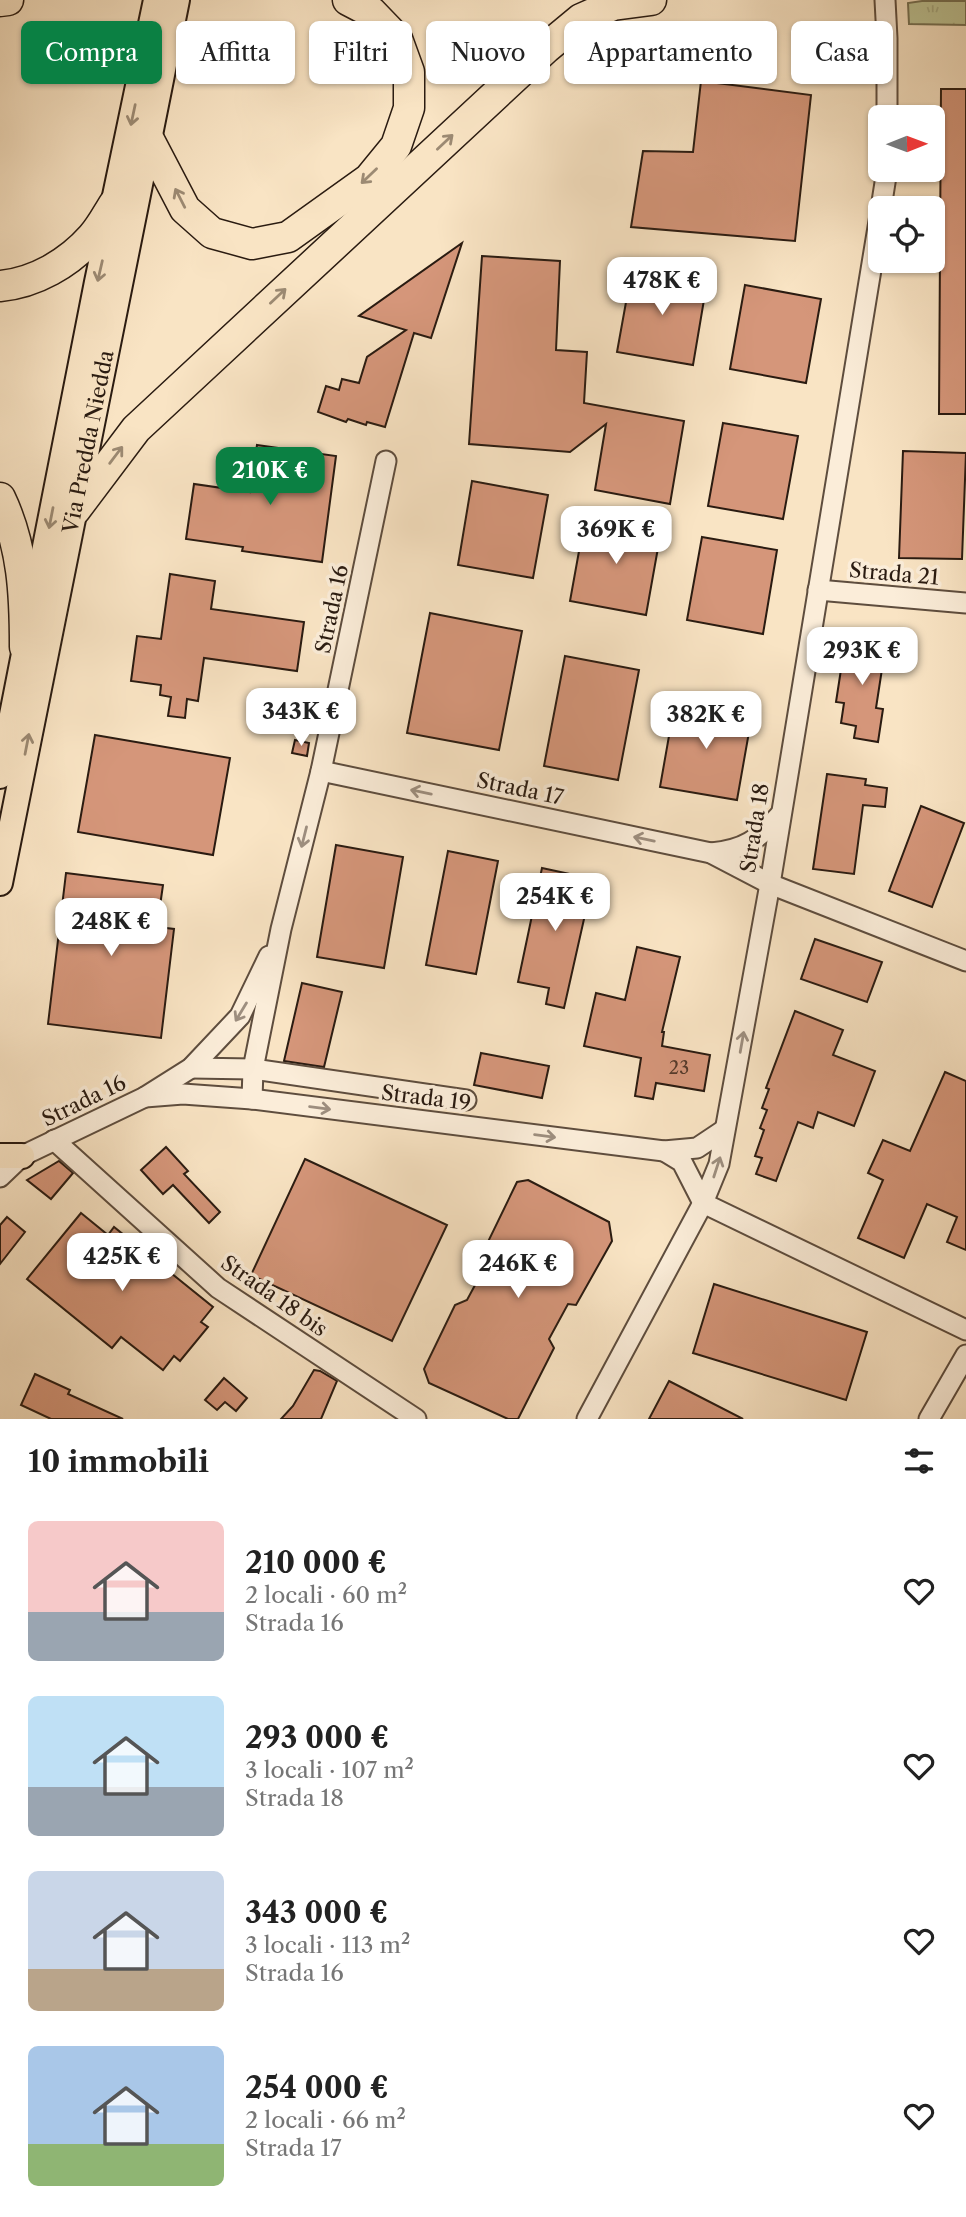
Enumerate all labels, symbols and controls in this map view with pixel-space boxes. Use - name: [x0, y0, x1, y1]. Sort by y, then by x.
- chip: Compra: [21, 21, 162, 84]
- chip: Affitta: [176, 21, 295, 84]
- chip: Filtri: [309, 21, 412, 84]
- chip: Nuovo: [426, 21, 550, 84]
- chip: Appartamento: [564, 21, 777, 84]
- chip: Casa: [791, 21, 893, 84]
- one-way arrow: [125, 103, 139, 126]
- north arrow: [868, 105, 945, 182]
- map controls: [868, 105, 945, 273]
- one-way arrow: [436, 133, 453, 150]
- one-way arrow: [361, 167, 378, 184]
- one-way arrow: [173, 188, 187, 209]
- button: locate: [868, 196, 945, 273]
- pin: 478K €: [605, 258, 719, 317]
- one-way arrow: [92, 259, 106, 282]
- text: 478K €: [623, 266, 701, 294]
- one-way arrow: [269, 288, 287, 304]
- street label: Via Predda Niedda: [57, 347, 119, 536]
- one-way arrow: [108, 446, 123, 465]
- pin: 210K €: [213, 448, 327, 507]
- text: 210K €: [232, 456, 308, 484]
- one-way arrow: [43, 506, 57, 529]
- pin: 369K €: [559, 506, 673, 566]
- text: 369K €: [577, 515, 655, 543]
- street label: Strada 21: [848, 557, 940, 590]
- street label: Strada 16: [310, 562, 353, 656]
- pin: 293K €: [805, 628, 919, 687]
- text: 293K €: [823, 636, 901, 664]
- pin: 343K €: [244, 688, 358, 748]
- pin: 382K €: [649, 692, 763, 751]
- text: 343K €: [262, 697, 340, 725]
- text: 382K €: [667, 700, 745, 728]
- one-way arrow: [21, 733, 35, 756]
- street label: Strada 17: [474, 767, 566, 810]
- street label: Strada 18: [735, 781, 774, 874]
- one-way arrow: [410, 784, 433, 798]
- one-way arrow: [297, 825, 310, 848]
- one-way arrow: [633, 831, 656, 845]
- pin: 254K €: [498, 874, 612, 933]
- text: 254K €: [516, 882, 594, 910]
- pin: 248K €: [54, 898, 168, 958]
- text: 248K €: [71, 907, 151, 935]
- one-way arrow: [233, 1002, 248, 1021]
- one-way arrow: [736, 1031, 749, 1054]
- house number: 23: [669, 1057, 689, 1079]
- street label: Strada 16: [38, 1070, 130, 1132]
- street label: Strada 19: [380, 1080, 472, 1115]
- one-way arrow: [308, 1101, 331, 1114]
- one-way arrow: [534, 1130, 556, 1143]
- one-way arrow: [711, 1157, 724, 1179]
- pin: 425K €: [65, 1234, 179, 1293]
- pin: 246K €: [461, 1240, 575, 1300]
- text: 425K €: [83, 1242, 161, 1270]
- text: 246K €: [478, 1249, 558, 1277]
- street label: Strada 18 bis: [216, 1250, 332, 1341]
- icon: filters: [900, 1442, 938, 1480]
- text: 10 immobili: [28, 1443, 209, 1480]
- text: 210 000 €: [245, 1544, 387, 1581]
- icon: home: [84, 1549, 168, 1633]
- icon: heart: [900, 1572, 938, 1610]
- text: 2 locali · 60 m²: [245, 1581, 407, 1609]
- text: Strada 16: [245, 1609, 344, 1637]
- text: 293 000 €: [245, 1719, 389, 1756]
- icon: home: [84, 1724, 168, 1808]
- icon: heart: [900, 1747, 938, 1785]
- text: 3 locali · 107 m²: [245, 1756, 414, 1784]
- text: Strada 18: [245, 1784, 344, 1812]
- text: 343 000 €: [245, 1894, 388, 1931]
- icon: home: [84, 1899, 168, 1983]
- icon: heart: [900, 1922, 938, 1960]
- text: 3 locali · 113 m²: [245, 1931, 410, 1959]
- text: Strada 16: [245, 1959, 344, 1987]
- text: 254 000 €: [245, 2069, 389, 2106]
- icon: home: [84, 2074, 168, 2158]
- icon: heart: [900, 2097, 938, 2135]
- text: 2 locali · 66 m²: [245, 2106, 406, 2134]
- text: Strada 17: [245, 2134, 342, 2162]

